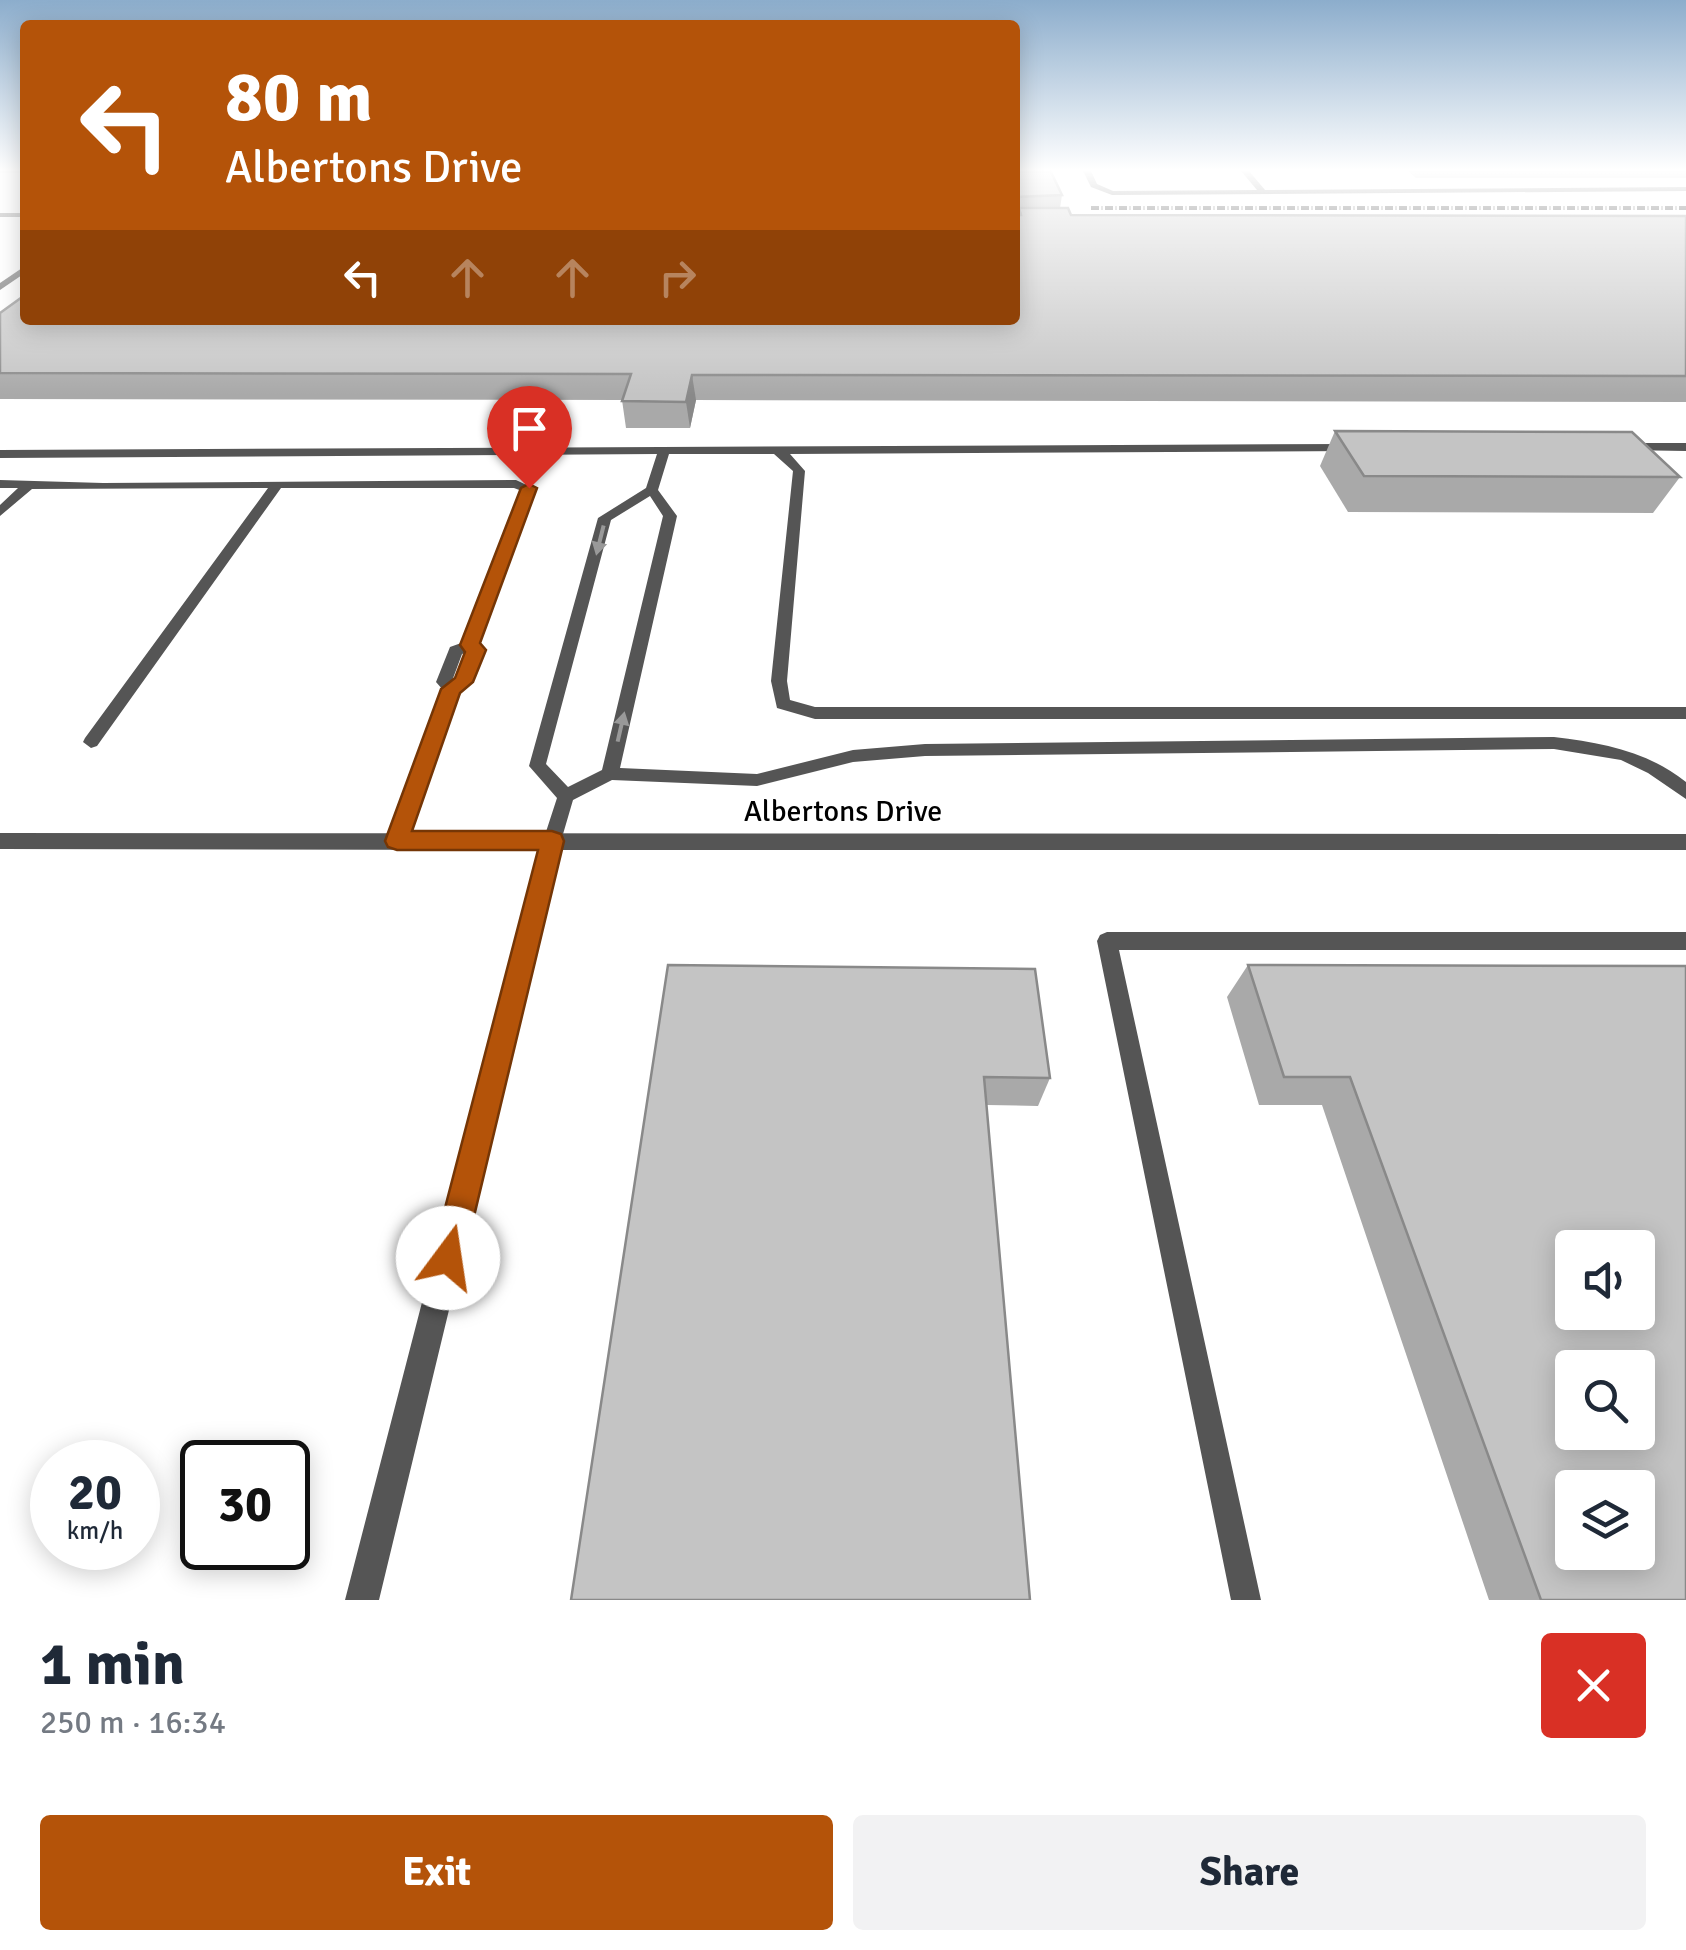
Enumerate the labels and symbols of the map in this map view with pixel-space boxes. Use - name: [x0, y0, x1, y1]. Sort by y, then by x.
- pin: [487, 386, 572, 489]
- one-way arrow: [591, 524, 607, 555]
- one-way arrow: [614, 711, 629, 742]
- street label: Albertons Drive: [744, 793, 942, 830]
- position arrow: [396, 1206, 500, 1310]
- speed limit sign: 30: [180, 1440, 310, 1570]

